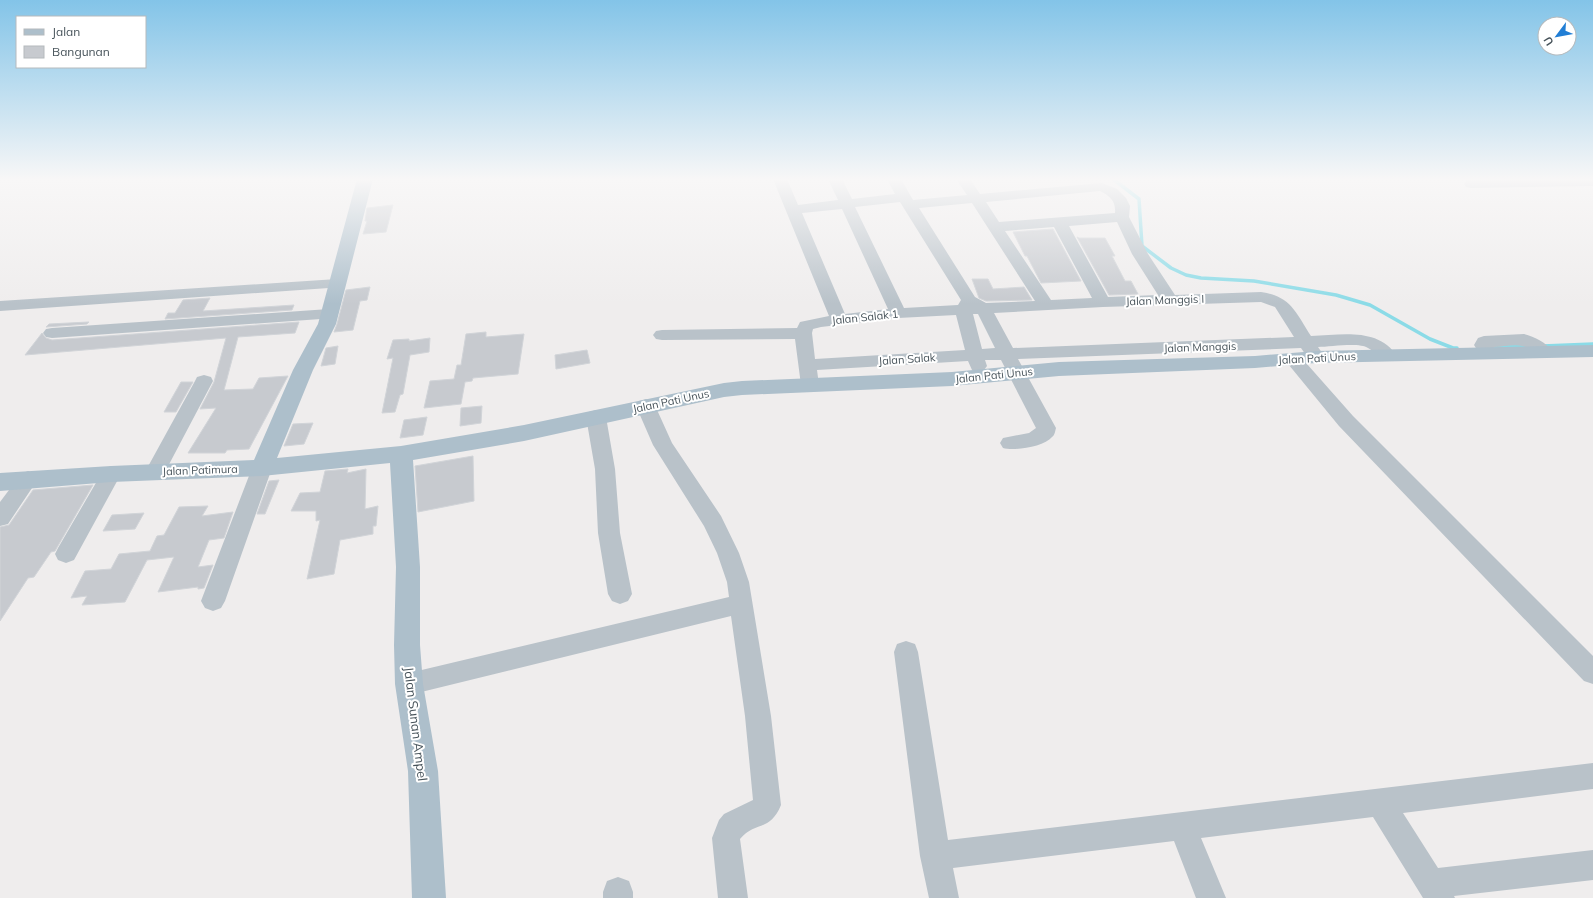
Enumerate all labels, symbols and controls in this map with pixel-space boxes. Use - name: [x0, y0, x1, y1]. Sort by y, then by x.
- legend: [16, 16, 146, 68]
- north arrow: [1537, 16, 1577, 56]
- text: Jalan: [52, 24, 80, 39]
- text: U: [1540, 34, 1557, 48]
- text: Bangunan: [52, 44, 110, 59]
- street label: Jalan Manggis I: [1126, 292, 1204, 308]
- street label: Jalan Salak 1: [831, 307, 899, 327]
- street label: Jalan Manggis: [1163, 339, 1237, 355]
- street label: Jalan Pati Unus: [1278, 349, 1356, 367]
- street label: Jalan Salak: [878, 350, 936, 368]
- street label: Jalan Pati Unus: [955, 364, 1033, 386]
- street label: Jalan Pati Unus: [631, 386, 711, 416]
- street label: Jalan Patimura: [162, 462, 238, 478]
- street label: Jalan Sunan Ampel: [401, 666, 431, 782]

